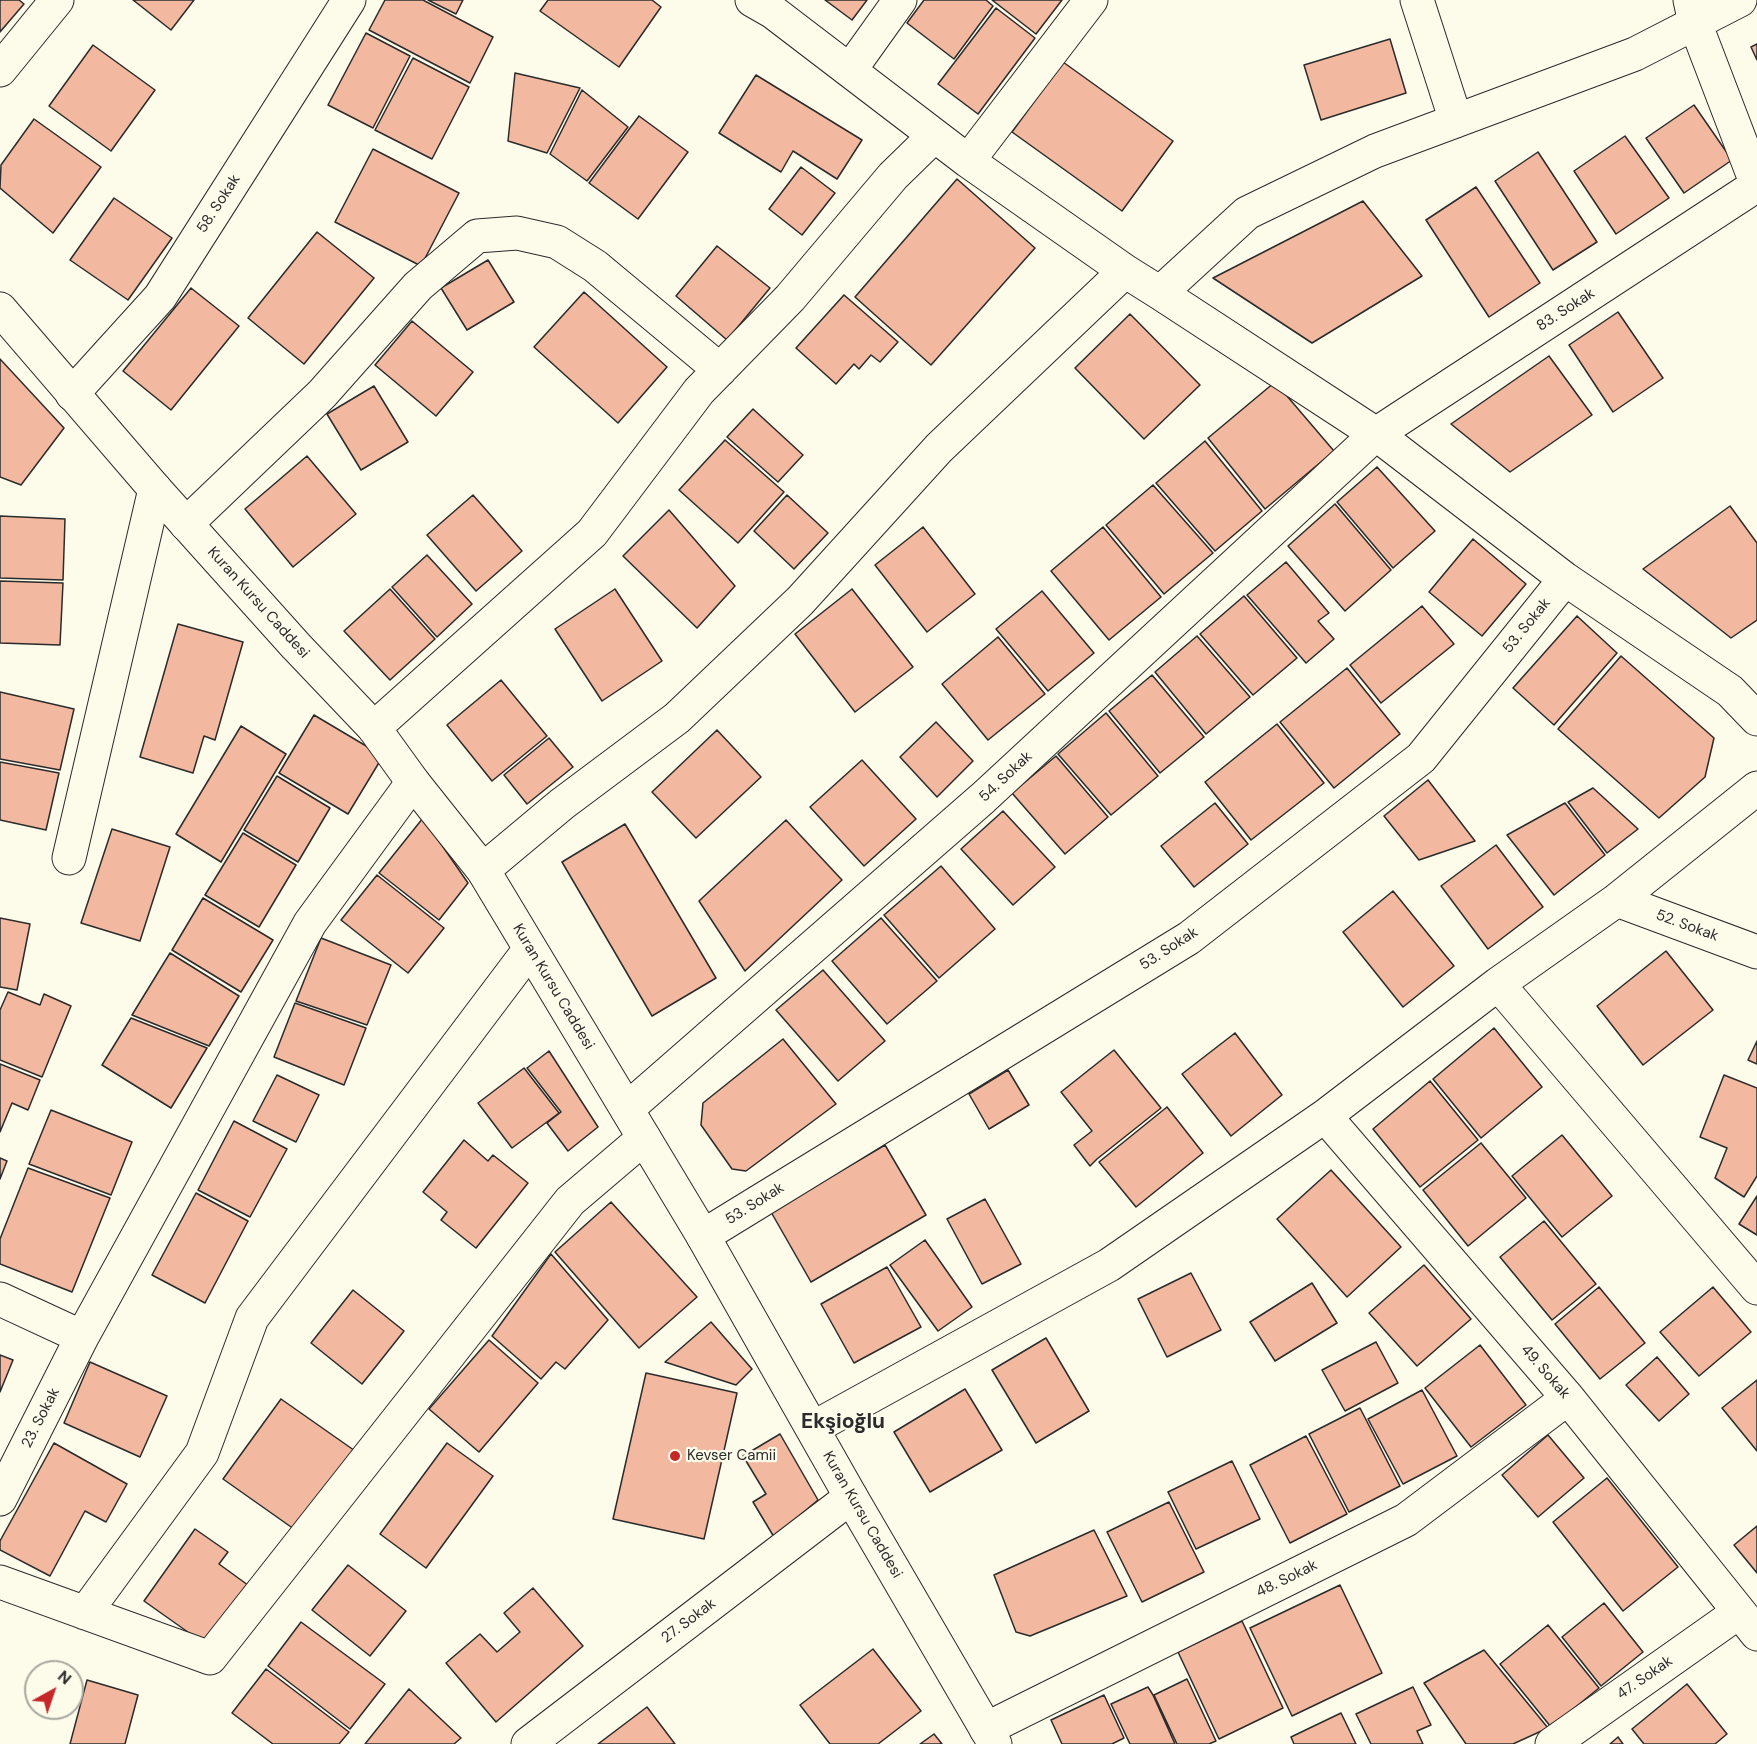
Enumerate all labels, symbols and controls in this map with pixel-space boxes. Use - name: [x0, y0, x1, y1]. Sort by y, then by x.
- street label: 58. Sokak: [193, 171, 245, 237]
- street label: 83. Sokak: [1534, 285, 1598, 335]
- street label: Kuran Kursu Caddesi: [203, 544, 313, 662]
- street label: 53. Sokak: [1499, 595, 1555, 657]
- street label: 54. Sokak: [976, 748, 1036, 806]
- street label: 52. Sokak: [1653, 906, 1721, 946]
- street label: Kuran Kursu Caddesi: [508, 921, 598, 1053]
- street label: 53. Sokak: [1137, 924, 1201, 974]
- street label: 53. Sokak: [722, 1179, 788, 1229]
- street label: 49. Sokak: [1517, 1341, 1573, 1403]
- street label: 23. Sokak: [18, 1385, 64, 1451]
- district label: Ekşioğlu: [801, 1409, 885, 1435]
- place label: Kevser Camii: [687, 1447, 776, 1465]
- street label: Kuran Kursu Caddesi: [818, 1448, 906, 1582]
- marker: Kevser Camii: [668, 1449, 682, 1463]
- street label: 48. Sokak: [1253, 1556, 1321, 1602]
- street label: 27. Sokak: [658, 1595, 720, 1647]
- street label: 47. Sokak: [1614, 1652, 1676, 1704]
- north arrow: [24, 1660, 84, 1720]
- text: N: [53, 1666, 76, 1689]

